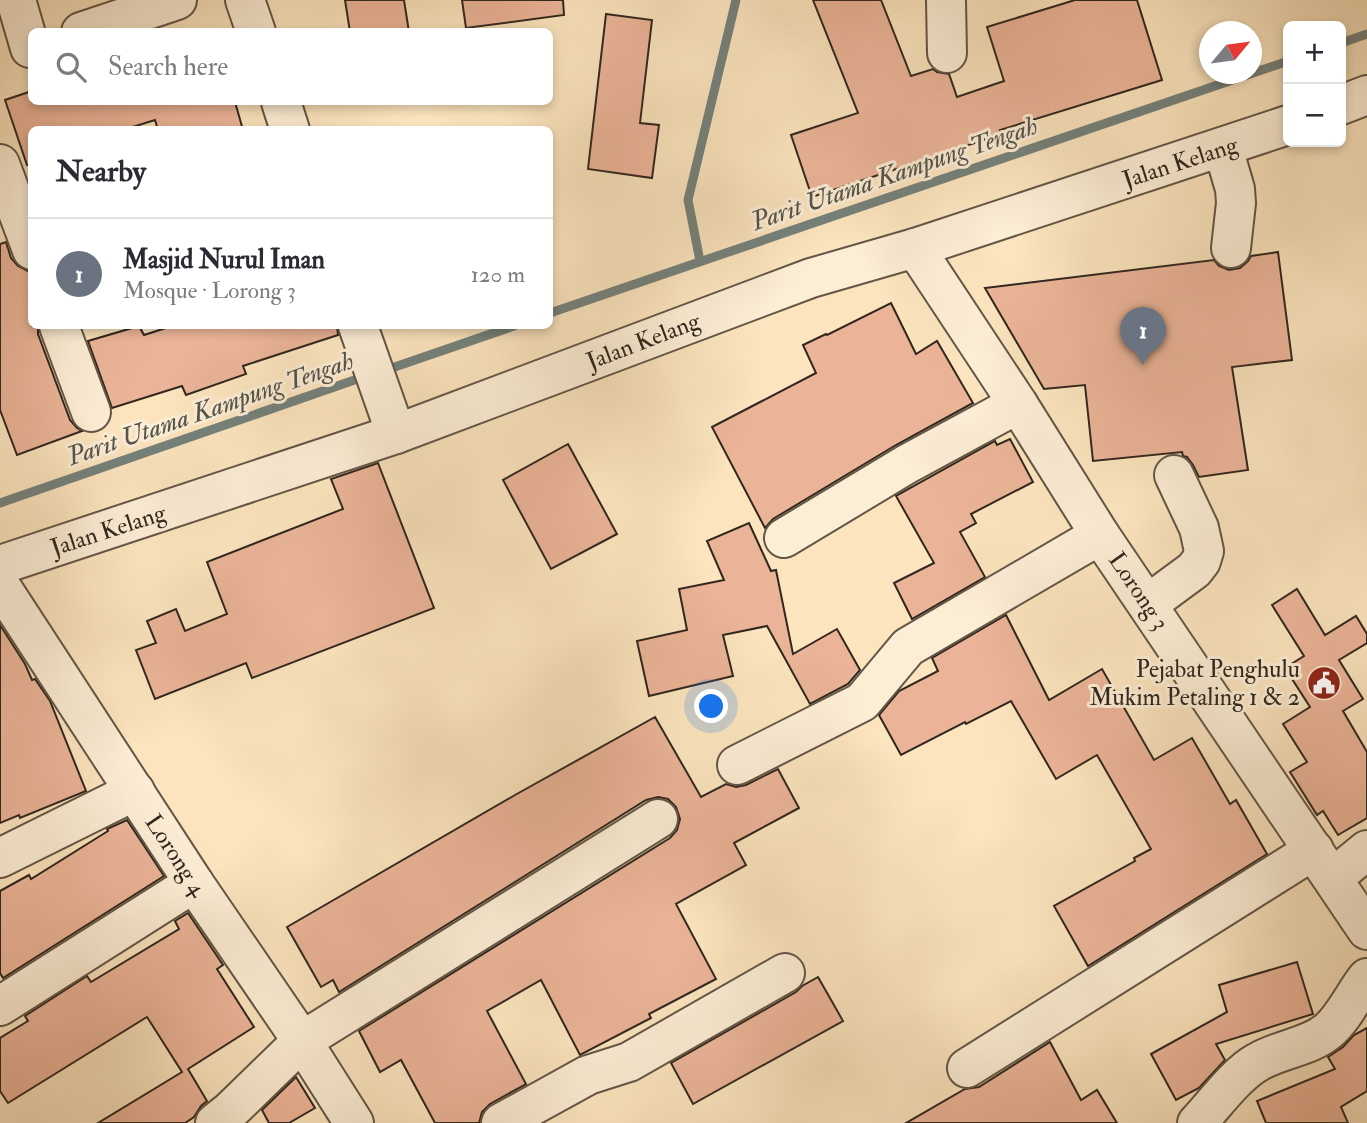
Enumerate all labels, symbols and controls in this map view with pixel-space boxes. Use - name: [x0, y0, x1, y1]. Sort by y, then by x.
- north arrow: [1199, 21, 1262, 84]
- map controls: [1283, 21, 1346, 147]
- button: +: [1283, 21, 1346, 84]
- search box: [28, 28, 553, 105]
- icon: search: [52, 48, 90, 86]
- text: Search here: [108, 51, 228, 83]
- button: −: [1283, 84, 1346, 147]
- water label: Parit Utama Kampung Tengah: [746, 110, 1042, 238]
- street label: Jalan Kelang: [1118, 129, 1243, 196]
- text: Nearby: [56, 153, 146, 190]
- text: Masjid Nurul Iman: [123, 244, 325, 276]
- text: 1: [75, 260, 83, 289]
- text: 120 m: [471, 260, 525, 289]
- text: Mosque · Lorong 3: [123, 276, 296, 305]
- street label: Jalan Kelang: [581, 305, 705, 378]
- pin: 1: [1120, 307, 1166, 365]
- water label: Parit Utama Kampung Tengah: [62, 345, 358, 473]
- street label: Jalan Kelang: [46, 497, 171, 564]
- street label: Lorong 3: [1101, 546, 1176, 636]
- place label: Pejabat Penghulu Mukim Petaling 1 & 2: [1089, 654, 1300, 713]
- public building icon: Pejabat Penghulu Mukim Petaling 1 & 2: [1305, 664, 1343, 702]
- your location: [694, 689, 728, 723]
- street label: Lorong 4: [138, 808, 214, 903]

